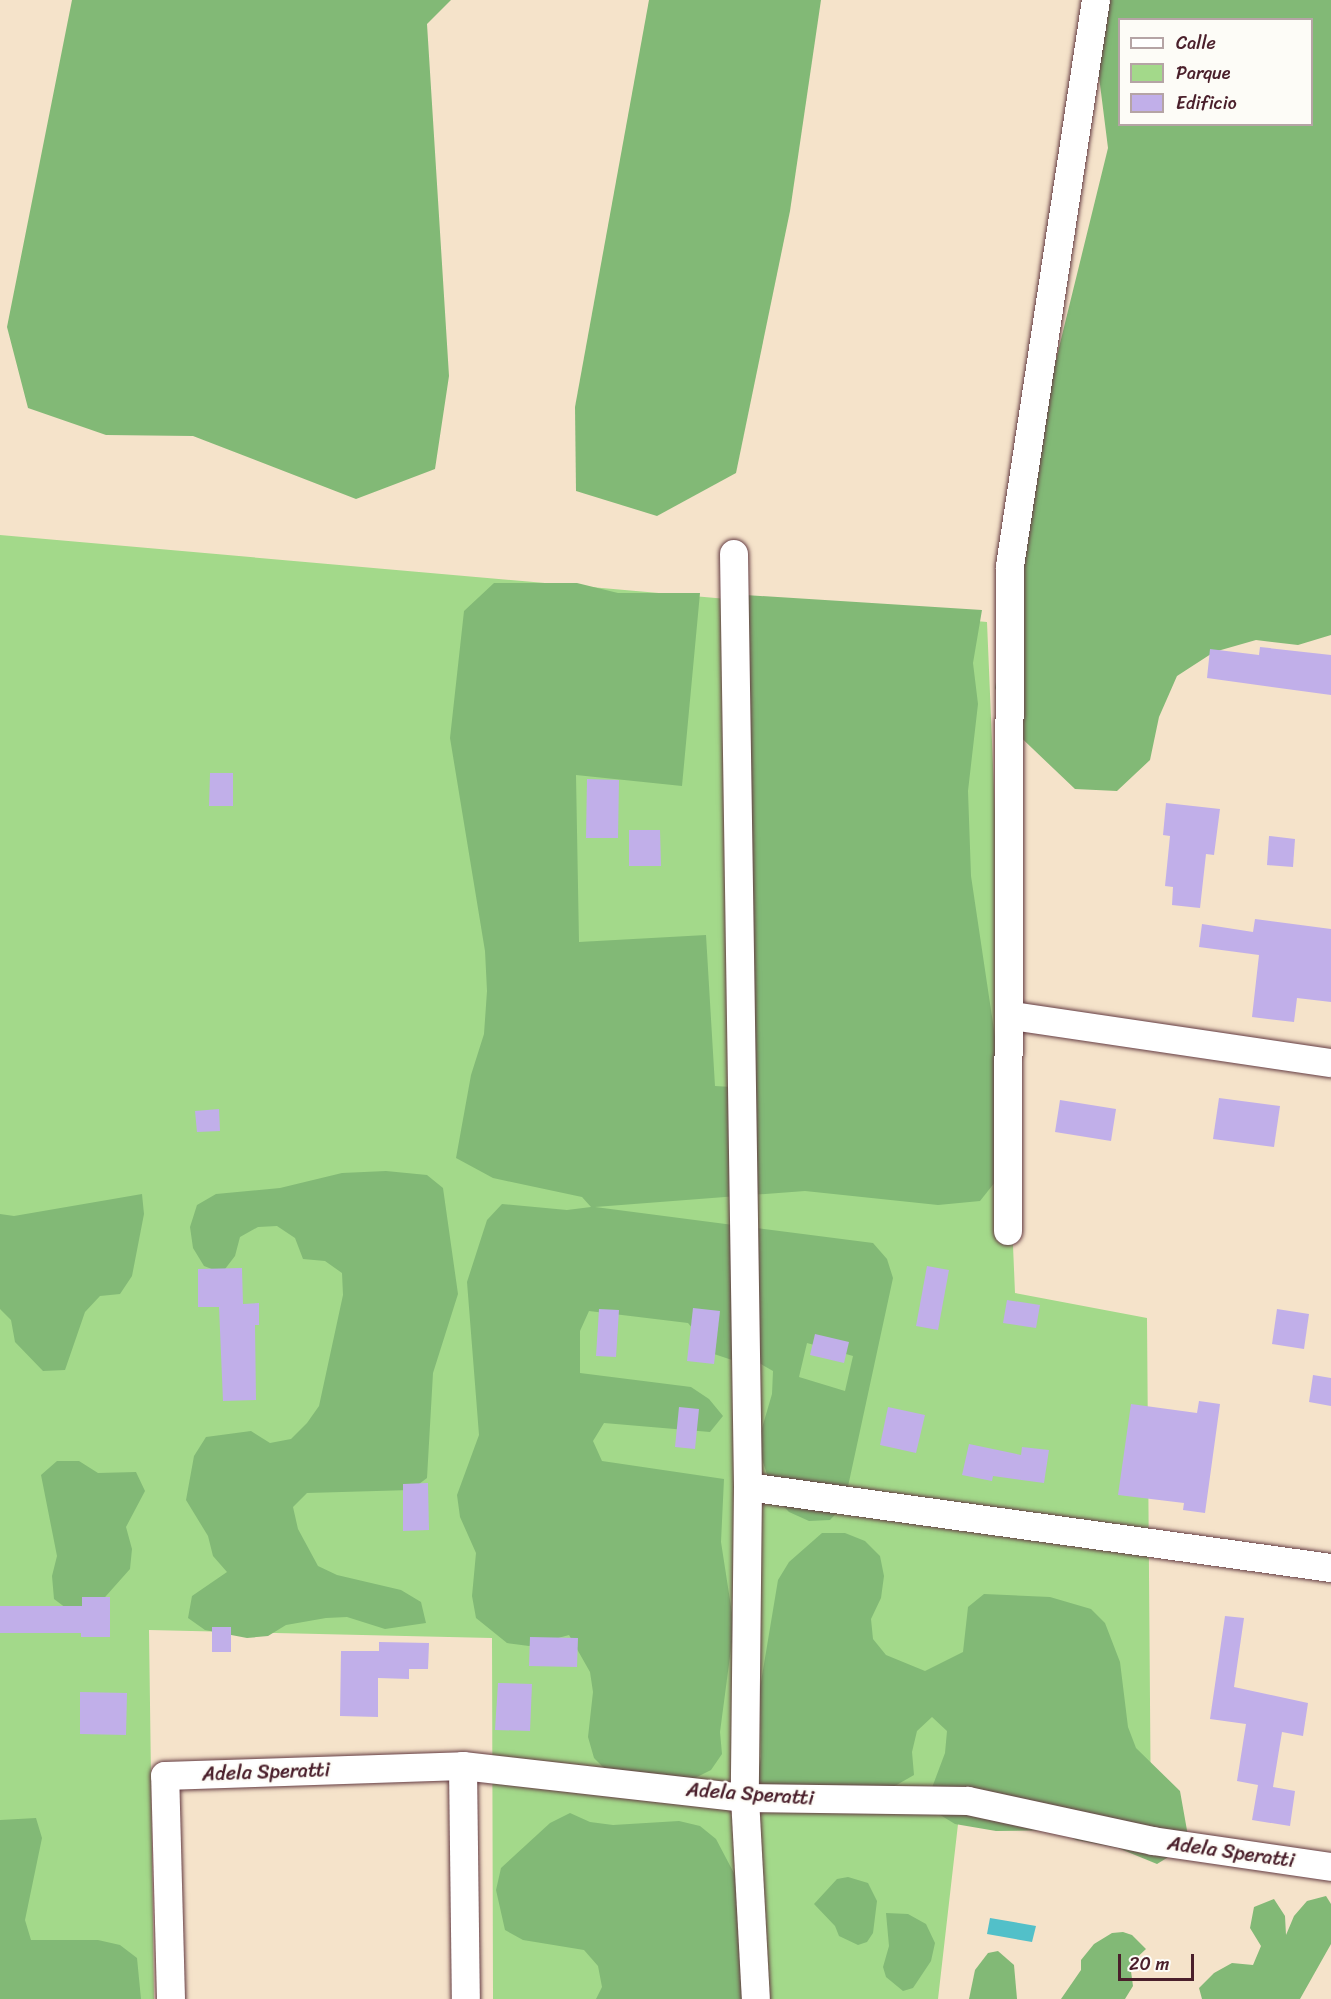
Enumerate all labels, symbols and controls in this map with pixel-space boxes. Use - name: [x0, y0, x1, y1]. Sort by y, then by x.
- legend: [1118, 18, 1313, 126]
- text: Calle: [1176, 27, 1216, 59]
- text: Parque: [1176, 57, 1230, 89]
- text: Edificio: [1176, 87, 1237, 119]
- street label: Adela Speratti: [201, 1758, 331, 1786]
- street label: Adela Speratti: [685, 1778, 815, 1810]
- street label: Adela Speratti: [1166, 1831, 1296, 1873]
- scale bar: [1121, 1942, 1198, 1980]
- text: 20 m: [1129, 1948, 1169, 1980]

